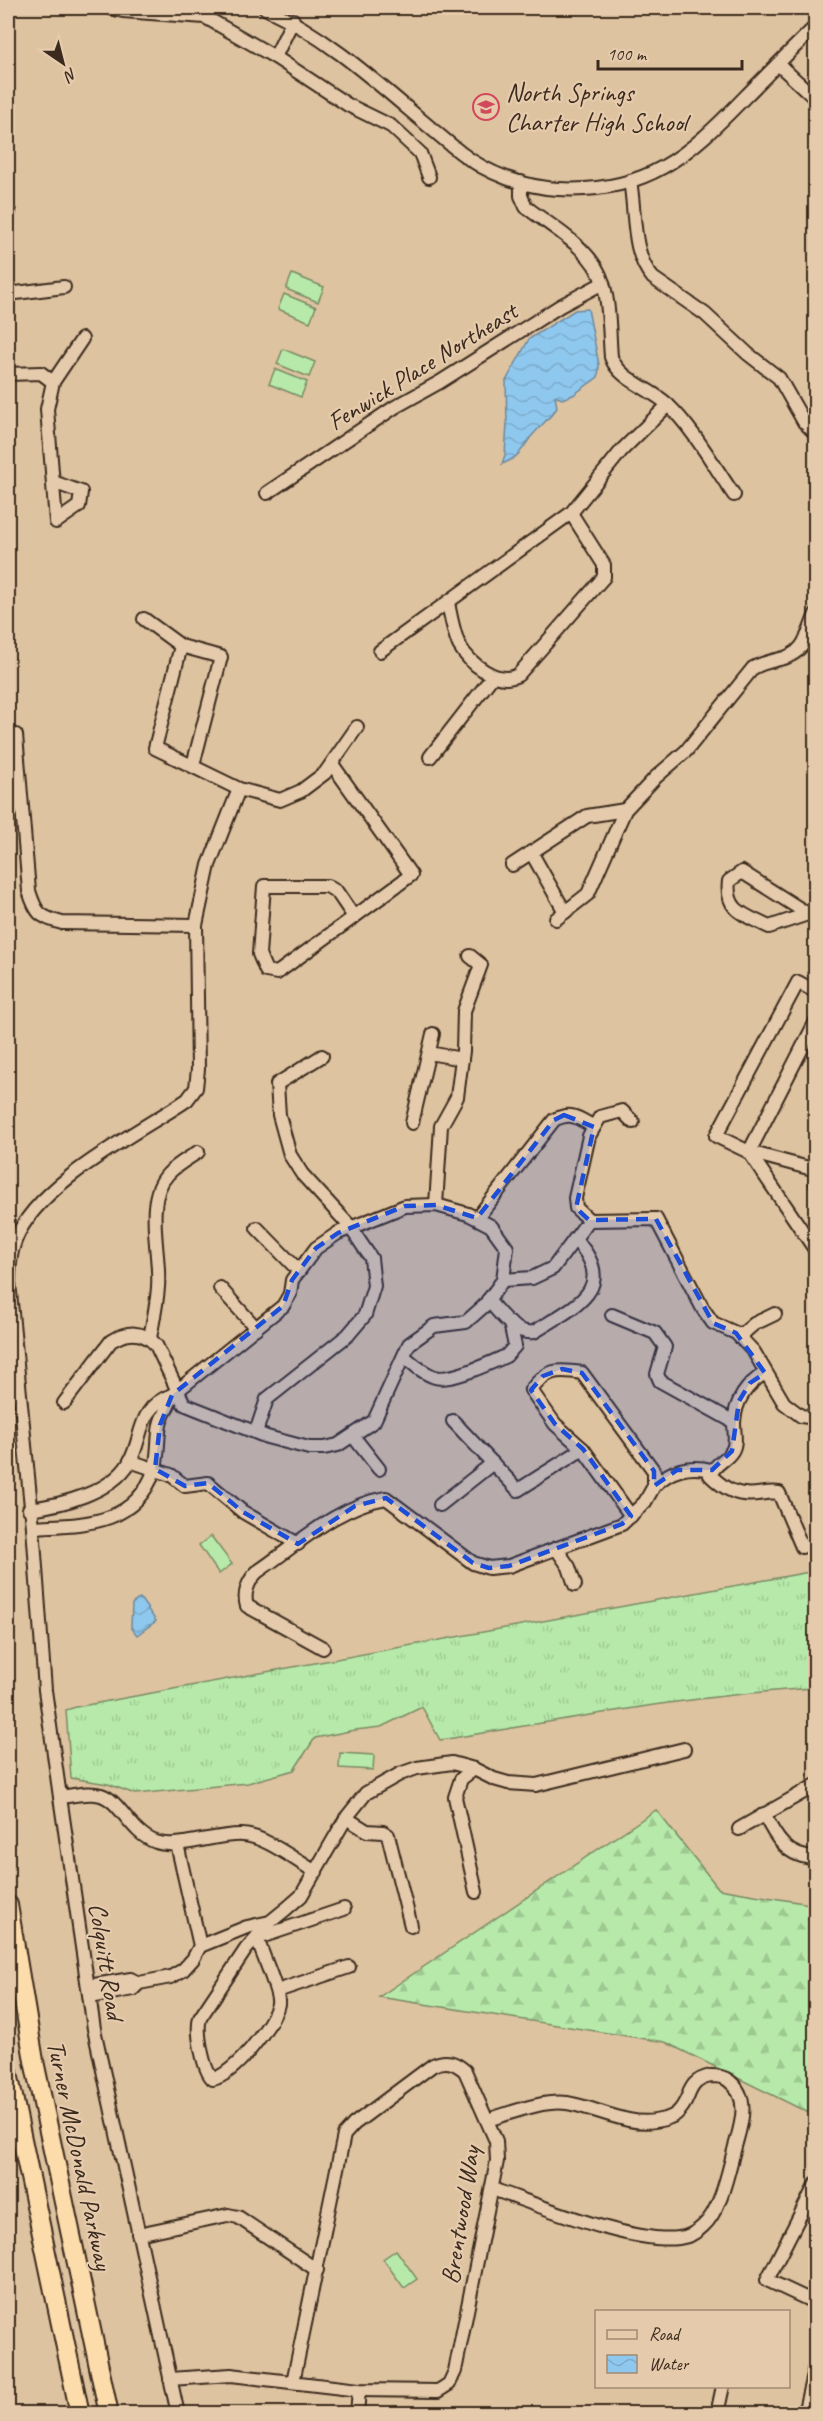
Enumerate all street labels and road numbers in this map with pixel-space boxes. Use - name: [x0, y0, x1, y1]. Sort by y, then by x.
- street label: Fenwick Place Northeast: [321, 293, 525, 438]
- street label: Colquitt Road: [81, 1901, 133, 2025]
- street label: Turner McDonald Parkway: [39, 2037, 120, 2275]
- street label: Brentwood Way: [433, 2142, 488, 2286]

